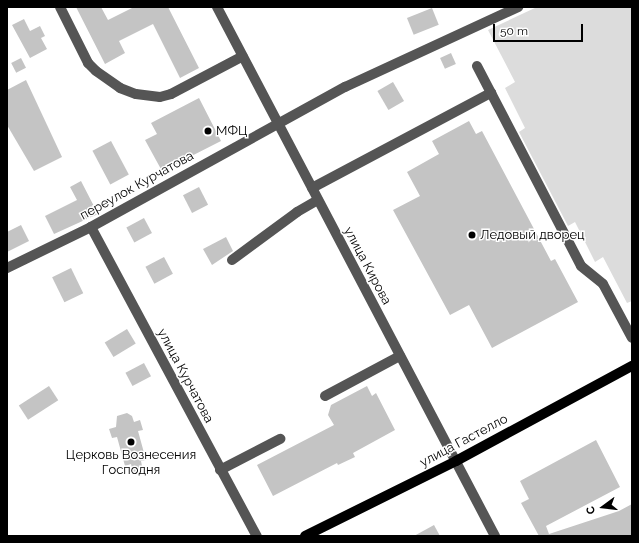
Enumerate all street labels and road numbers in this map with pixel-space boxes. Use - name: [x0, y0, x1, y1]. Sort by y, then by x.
- street label: переулок Курчатова: [78, 148, 196, 224]
- street label: улица Кирова: [340, 224, 394, 308]
- street label: улица Курчатова: [154, 326, 216, 426]
- street label: улица Гастелло: [417, 411, 511, 471]

